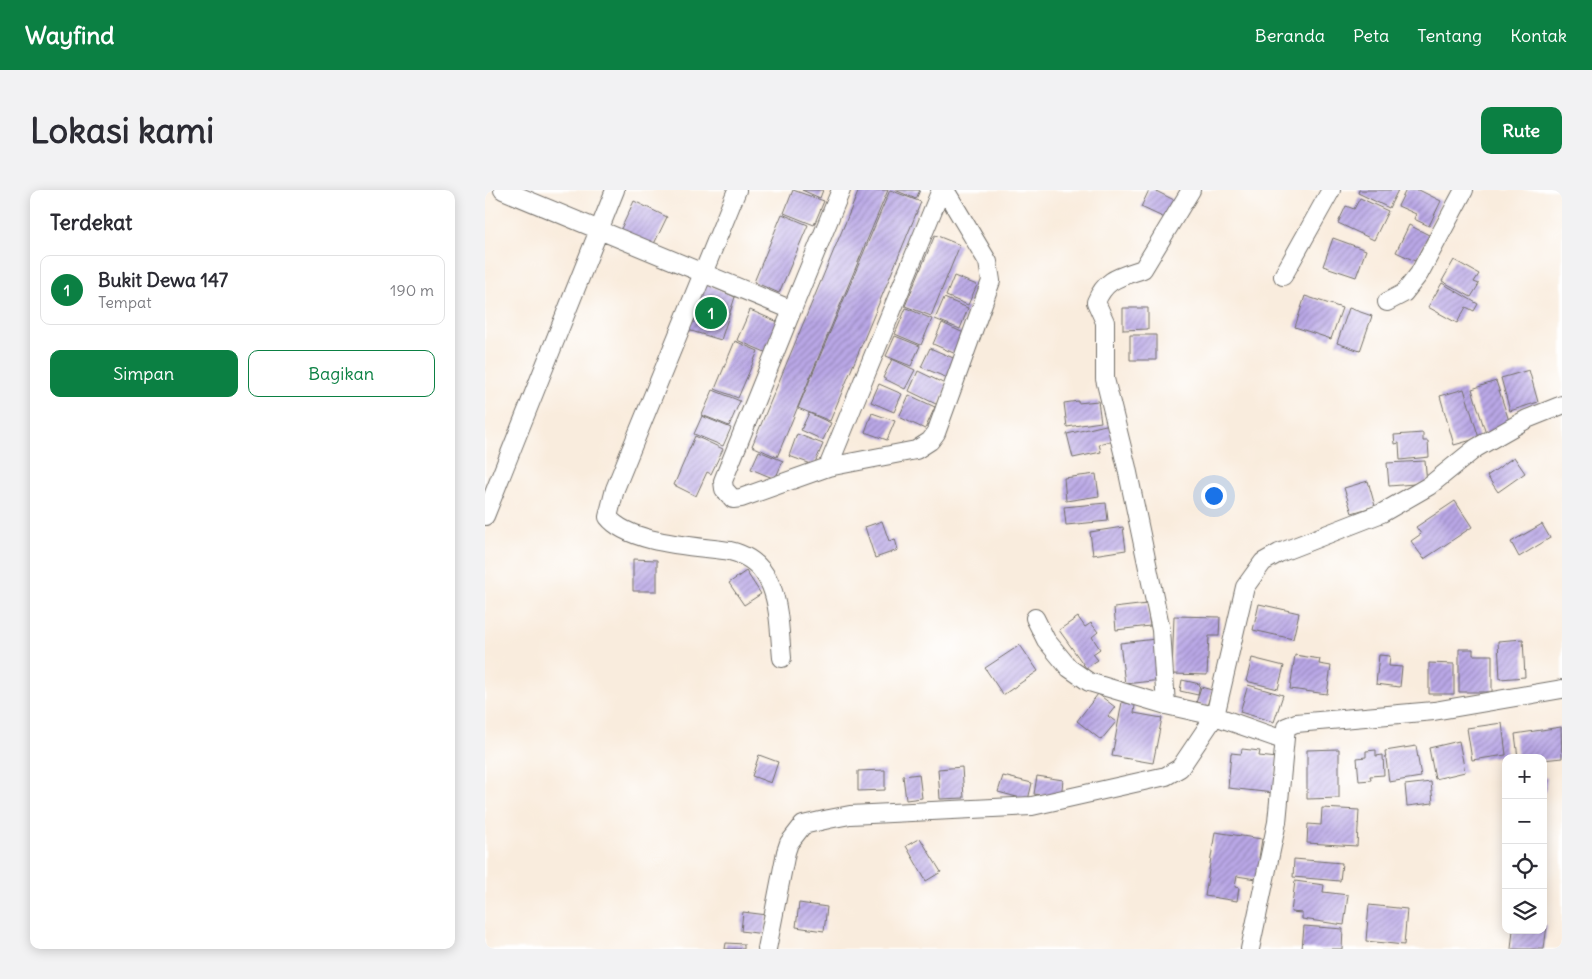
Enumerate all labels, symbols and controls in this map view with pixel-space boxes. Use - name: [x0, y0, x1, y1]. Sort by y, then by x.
- text: Wayfind: [25, 20, 114, 50]
- text: Beranda: [1255, 24, 1325, 47]
- text: Peta: [1353, 24, 1389, 47]
- text: Tentang: [1417, 24, 1482, 47]
- text: Kontak: [1510, 24, 1567, 47]
- button: Rute: [1481, 107, 1562, 154]
- text: Lokasi kami: [30, 108, 214, 152]
- text: Terdekat: [50, 209, 132, 236]
- text: Bukit Dewa 147: [98, 268, 228, 292]
- text: 1: [64, 280, 70, 300]
- text: 190 m: [390, 280, 434, 300]
- text: Tempat: [98, 292, 152, 312]
- pin: 1: [695, 294, 727, 332]
- button: Simpan: [50, 350, 238, 397]
- button: Bagikan: [248, 350, 435, 397]
- your location: [1201, 483, 1227, 509]
- map controls: [1502, 754, 1547, 934]
- button: +: [1502, 754, 1547, 799]
- button: −: [1502, 799, 1547, 844]
- button: locate: [1502, 844, 1547, 889]
- button: layers: [1502, 889, 1547, 934]

